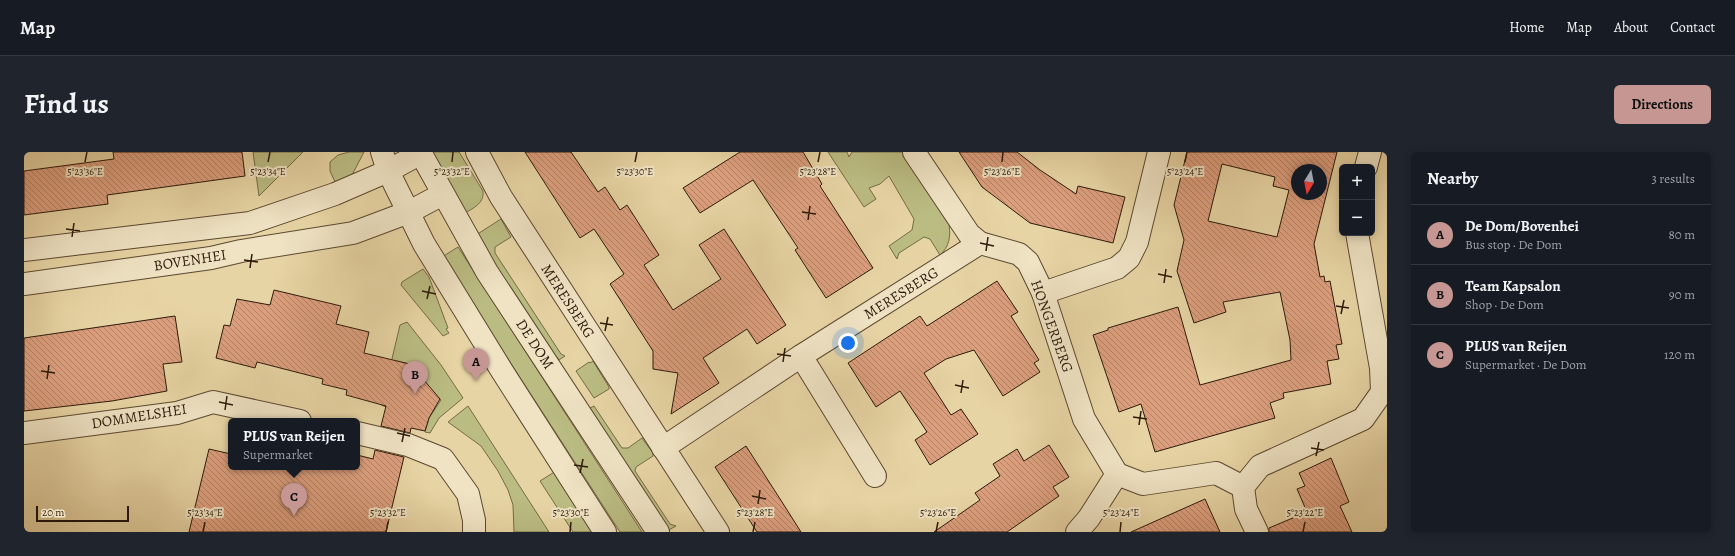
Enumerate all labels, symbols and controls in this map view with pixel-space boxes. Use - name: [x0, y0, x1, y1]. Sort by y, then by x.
- text: Map: [20, 15, 55, 41]
- text: Home: [1509, 18, 1544, 37]
- text: Map: [1566, 18, 1592, 37]
- text: About: [1614, 18, 1648, 37]
- text: Contact: [1670, 18, 1715, 37]
- text: Find us: [24, 85, 109, 123]
- button: Directions: [1614, 85, 1711, 124]
- north arrow: [1291, 164, 1327, 200]
- map controls: [1339, 164, 1375, 236]
- button: +: [1339, 164, 1375, 200]
- text: 5°23'36"E: [67, 165, 103, 178]
- text: 5°23'34"E: [250, 165, 286, 178]
- text: 5°23'32"E: [434, 165, 470, 178]
- text: 5°23'30"E: [617, 165, 653, 178]
- text: 5°23'28"E: [800, 165, 836, 178]
- text: 5°23'26"E: [984, 165, 1020, 178]
- text: 5°23'24"E: [1167, 165, 1203, 178]
- text: Nearby: [1427, 167, 1478, 190]
- text: 3 results: [1651, 170, 1695, 187]
- button: −: [1339, 200, 1375, 236]
- text: De Dom/Bovenhei: [1465, 216, 1579, 236]
- text: A: [1436, 226, 1444, 243]
- text: 80 m: [1668, 226, 1695, 243]
- text: Bus stop · De Dom: [1465, 236, 1562, 253]
- street label: BOVENHEI: [152, 244, 228, 276]
- street label: MERESBERG: [537, 260, 599, 342]
- street label: MERESBERG: [860, 262, 942, 324]
- text: Team Kapsalon: [1465, 276, 1561, 296]
- street label: HONGERBERG: [1026, 277, 1078, 375]
- text: B: [1436, 286, 1444, 303]
- text: 90 m: [1669, 286, 1695, 303]
- text: Shop · De Dom: [1465, 296, 1544, 313]
- street label: DE DOM: [511, 315, 559, 373]
- your location: [838, 333, 858, 353]
- text: PLUS van Reijen: [1465, 336, 1567, 356]
- text: C: [1436, 346, 1444, 363]
- text: 120 m: [1664, 346, 1695, 363]
- pin: A: [463, 348, 489, 381]
- text: Supermarket · De Dom: [1465, 356, 1586, 373]
- pin: B: [402, 361, 428, 394]
- street label: DOMMELSHEI: [90, 399, 188, 433]
- popup: [228, 418, 360, 470]
- text: PLUS van Reijen: [243, 426, 345, 446]
- text: Supermarket: [243, 446, 313, 463]
- pin: C: [281, 483, 307, 516]
- scale bar: [36, 504, 129, 523]
- text: 20 m: [42, 505, 64, 520]
- text: 5°23'34"E: [187, 506, 223, 519]
- text: 5°23'32"E: [370, 506, 406, 519]
- text: 5°23'30"E: [553, 506, 589, 519]
- text: 5°23'28"E: [737, 506, 773, 519]
- text: 5°23'26"E: [920, 506, 956, 519]
- text: 5°23'24"E: [1103, 506, 1139, 519]
- text: 5°23'22"E: [1287, 506, 1323, 519]

